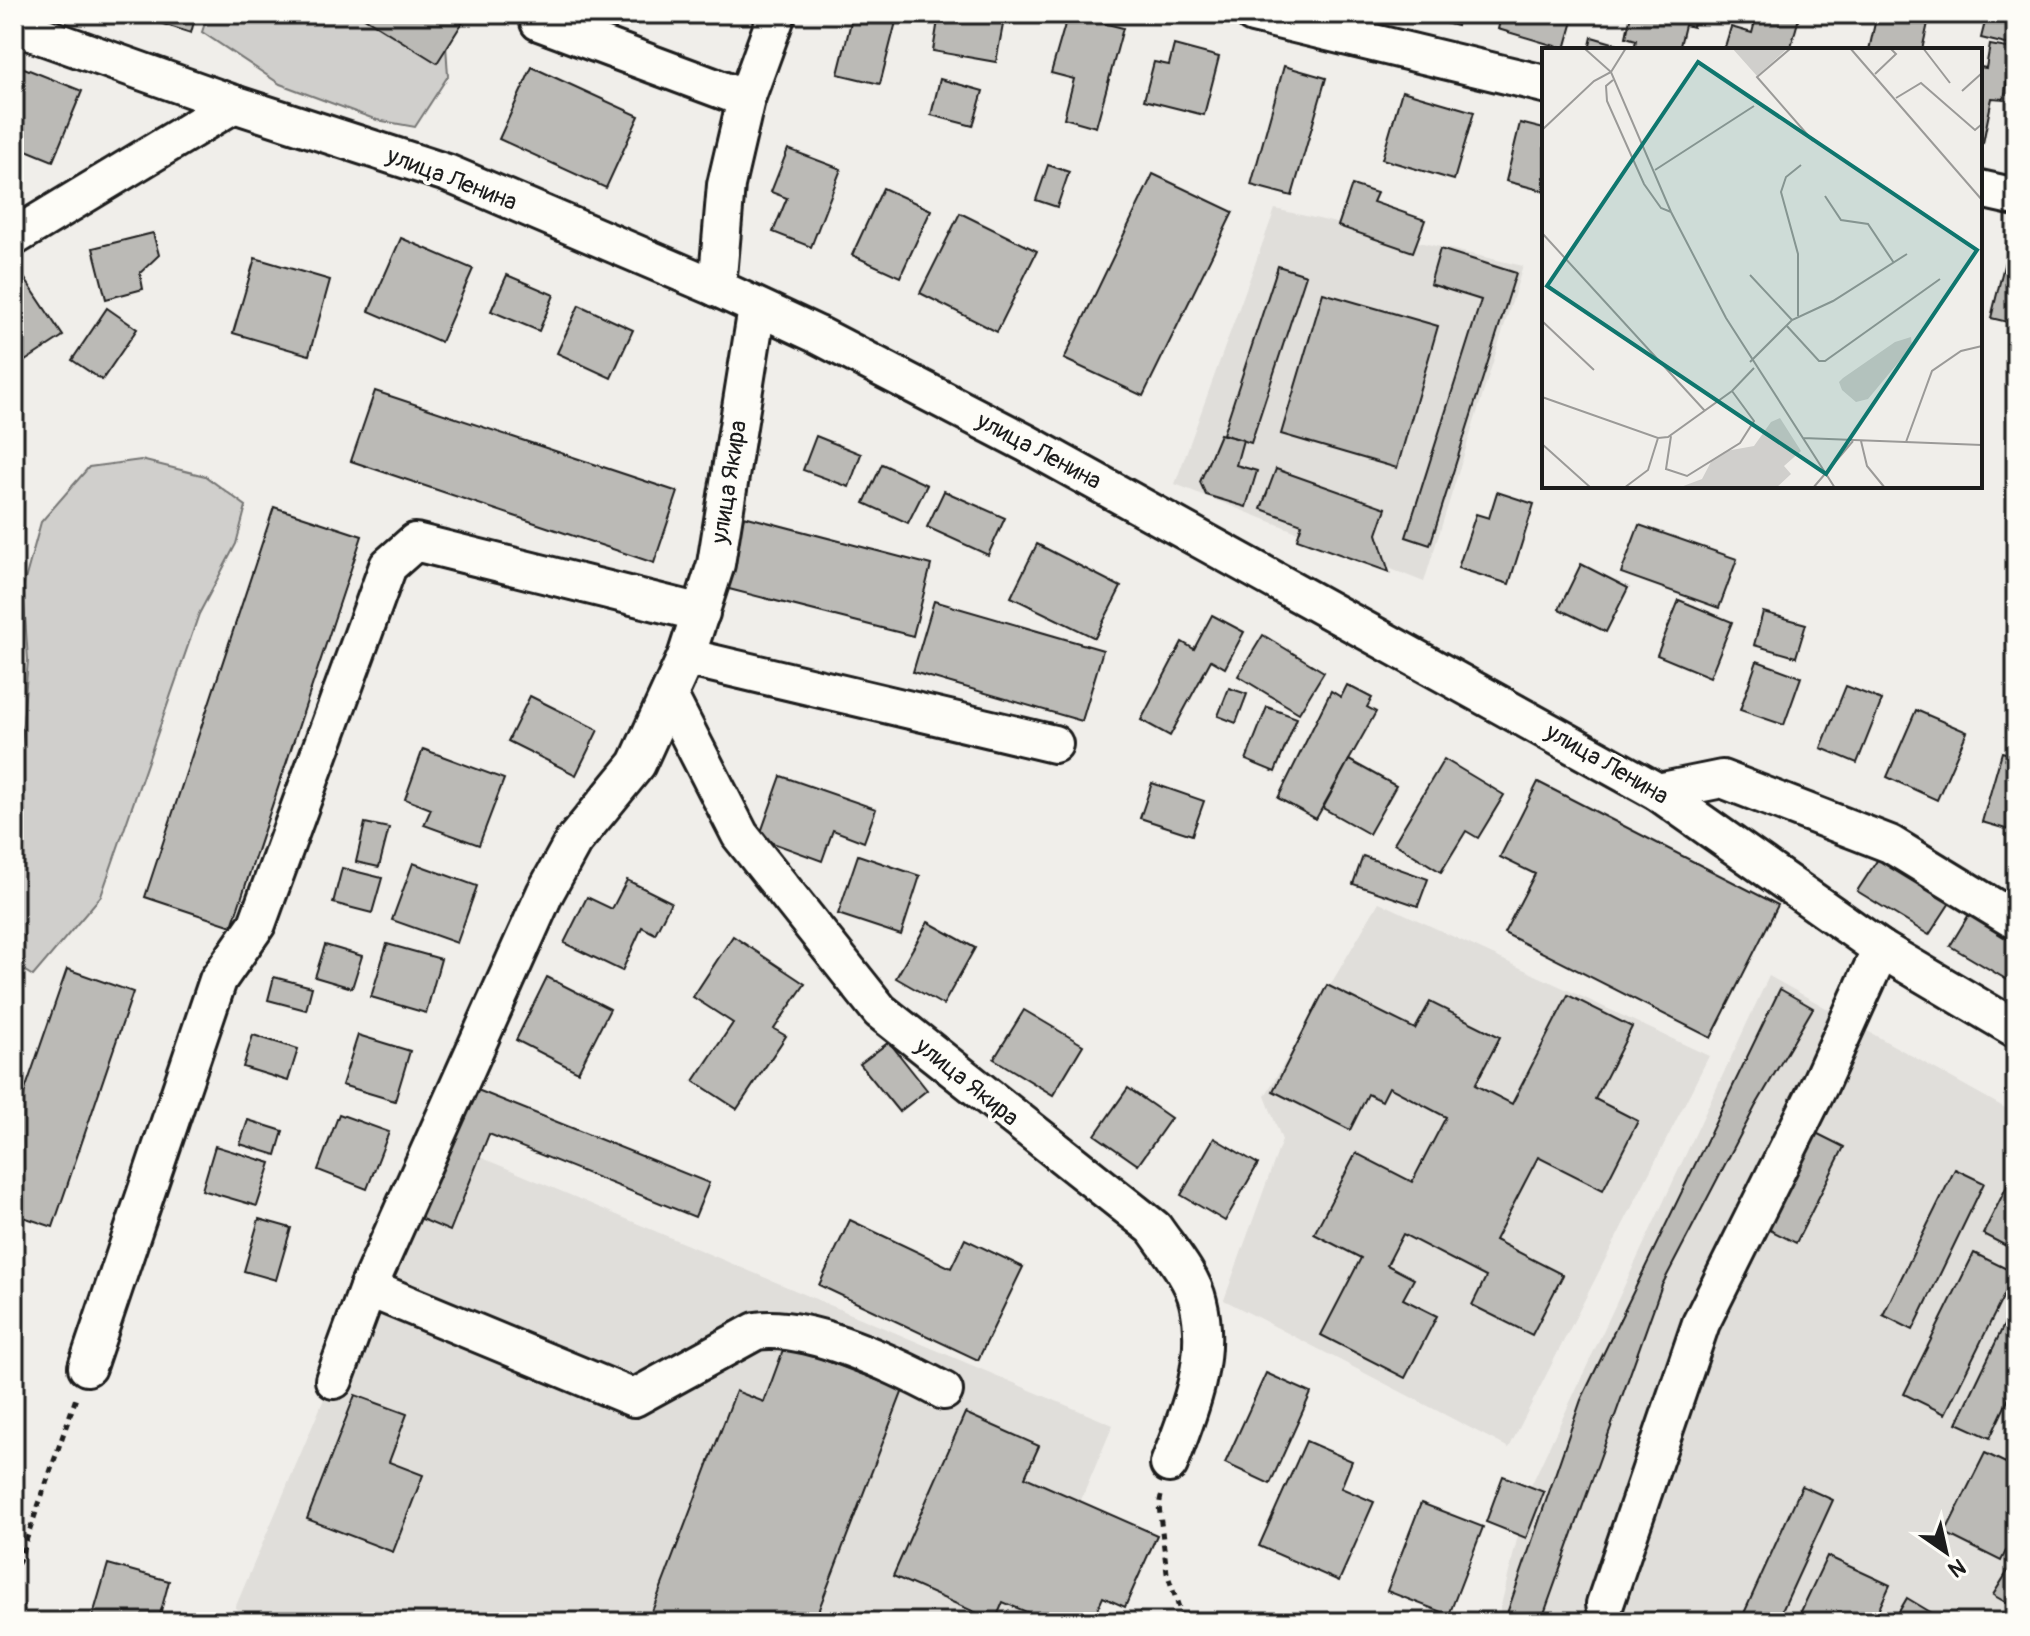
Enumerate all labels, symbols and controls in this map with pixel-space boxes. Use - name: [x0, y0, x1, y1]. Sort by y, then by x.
- inset map: [1542, 48, 1982, 488]
- street label: улица Ленина: [382, 141, 521, 217]
- street label: улица Ленина: [971, 406, 1106, 496]
- street label: улица Якира: [705, 418, 753, 547]
- street label: улица Ленина: [1540, 717, 1674, 811]
- street label: улица Якира: [909, 1031, 1024, 1132]
- north arrow: [1906, 1512, 1986, 1592]
- text: N: [1943, 1552, 1971, 1584]

